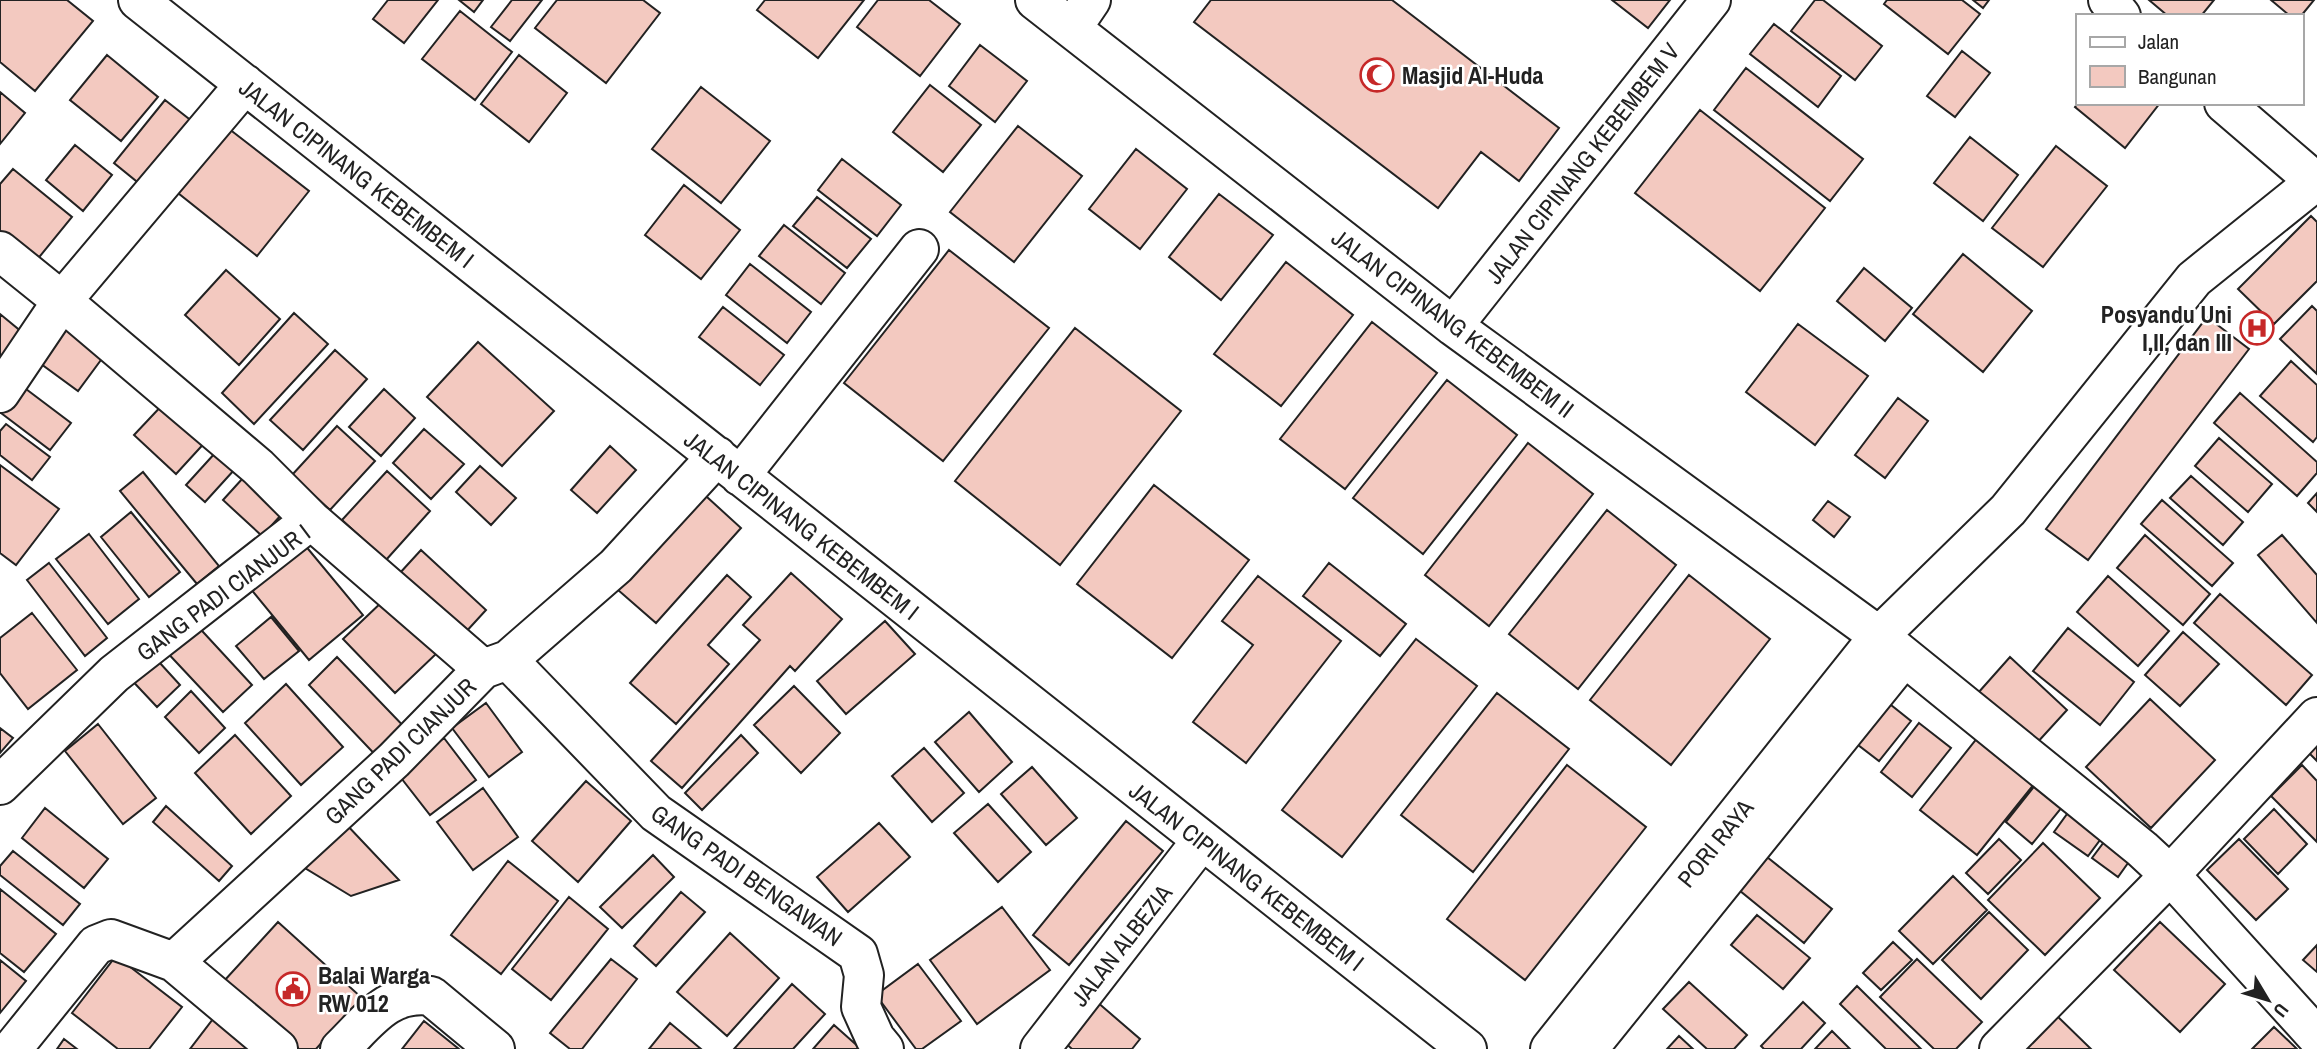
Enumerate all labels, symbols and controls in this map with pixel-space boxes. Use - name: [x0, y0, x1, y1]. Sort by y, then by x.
- legend: [2076, 14, 2303, 105]
- text: Jalan: [2138, 27, 2179, 56]
- street label: JALAN CIPINANG KEBEMBEM V: [1478, 36, 1686, 290]
- mosque icon: Masjid Al-Huda: [1358, 56, 1396, 94]
- place label: Masjid Al-Huda: [1402, 59, 1543, 91]
- text: Bangunan: [2138, 62, 2217, 91]
- street label: JALAN CIPINANG KEBEMBEM I: [233, 71, 481, 275]
- street label: JALAN CIPINANG KEBEMBEM II: [1325, 221, 1581, 425]
- place label: Posyandu Uni I,II, dan III: [2101, 298, 2232, 358]
- hospital icon: Posyandu Uni I,II, dan III: [2238, 309, 2276, 347]
- street label: JALAN CIPINANG KEBEMBEM I: [678, 423, 926, 627]
- street label: GANG PADI CIANJUR I: [130, 516, 316, 668]
- street label: GANG PADI CIANJUR: [317, 670, 483, 832]
- street label: JALAN CIPINANG KEBEMBEM I: [1123, 774, 1371, 978]
- street label: PORI RAYA: [1670, 792, 1761, 894]
- street label: GANG PADI BENGAWAN: [645, 797, 849, 953]
- street label: JALAN ALBEZIA: [1063, 877, 1179, 1013]
- place label: Balai Warga RW 012: [318, 959, 430, 1019]
- north arrow: [2233, 965, 2303, 1035]
- public building icon: Balai Warga RW 012: [274, 970, 312, 1008]
- text: U: [2268, 998, 2295, 1023]

